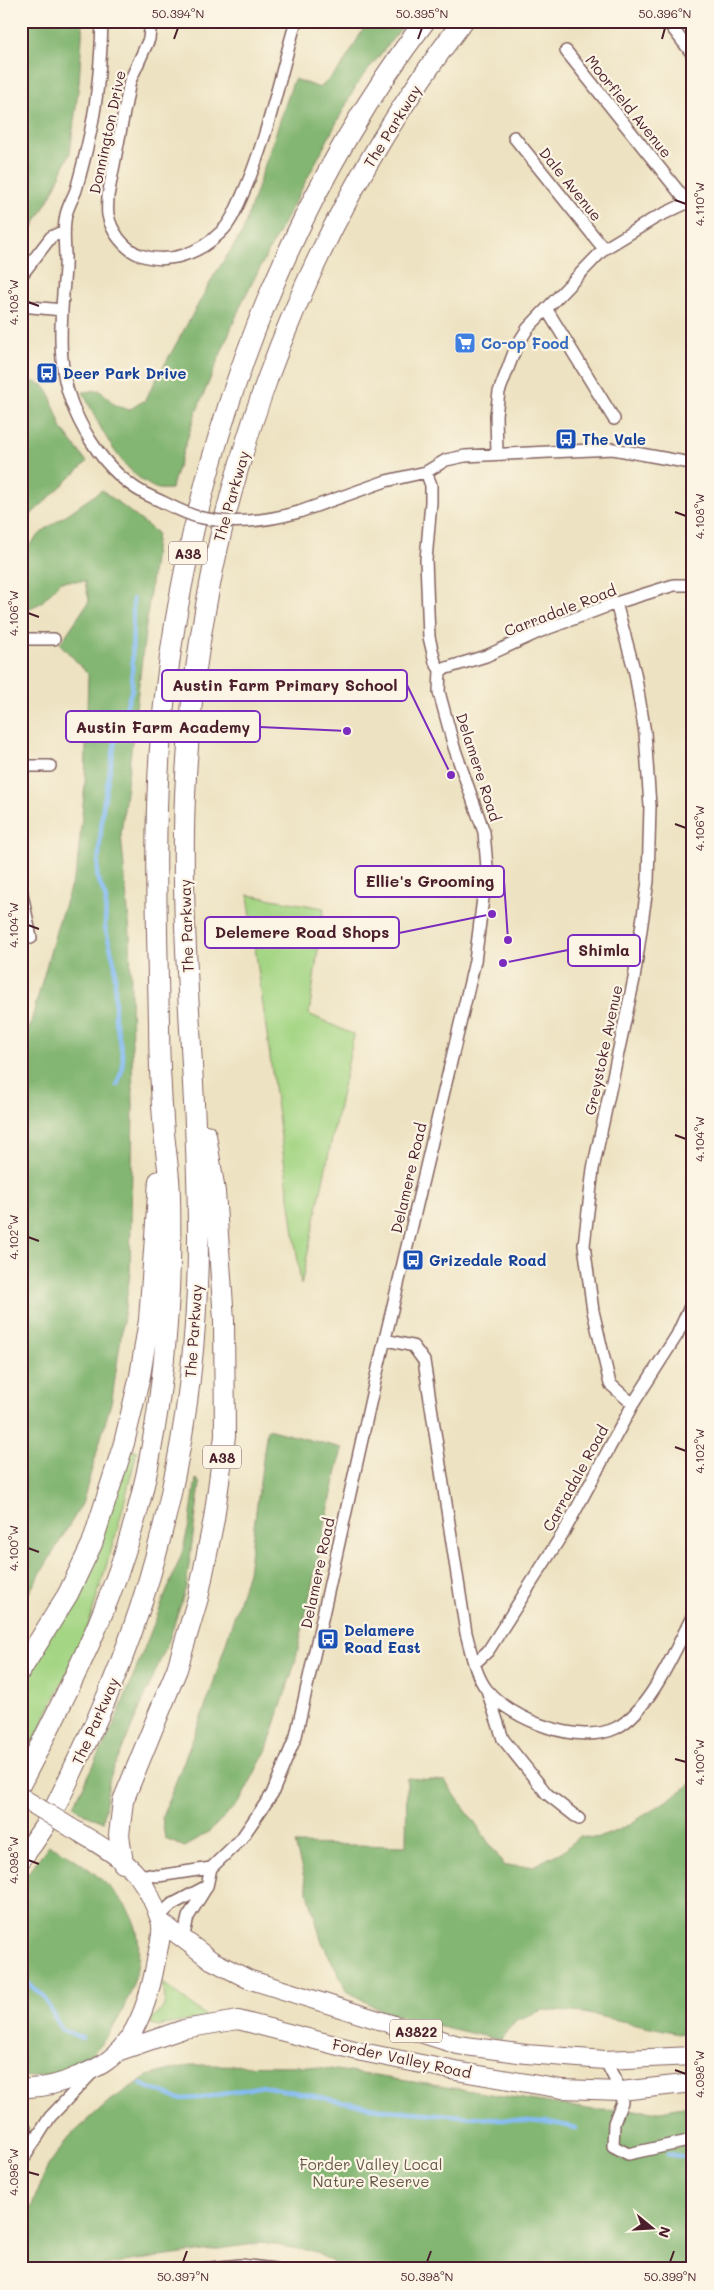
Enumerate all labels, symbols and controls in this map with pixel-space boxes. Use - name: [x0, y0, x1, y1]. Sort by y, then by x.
- text: 50.394°N: [152, 5, 204, 21]
- text: 50.395°N: [396, 5, 448, 21]
- text: 50.396°N: [639, 5, 691, 21]
- street label: Moorfield Avenue: [581, 50, 677, 162]
- street label: Donnington Drive: [84, 68, 130, 196]
- street label: The Parkway: [359, 81, 425, 171]
- street label: Dale Avenue: [535, 143, 607, 225]
- text: 4.110°W: [691, 182, 707, 226]
- text: 4.108°W: [5, 279, 21, 325]
- supermarket icon: Co-op Food: [453, 331, 477, 355]
- place label: Co-op Food: [481, 333, 569, 353]
- bus stop icon: Deer Park Drive: [35, 361, 59, 385]
- place label: Deer Park Drive: [63, 363, 186, 383]
- bus stop icon: The Vale: [554, 427, 578, 451]
- place label: The Vale: [582, 429, 646, 449]
- street label: The Parkway: [208, 448, 254, 544]
- text: 4.108°W: [691, 493, 707, 539]
- road number: A38: [169, 542, 207, 564]
- street label: Carradale Road: [501, 579, 619, 641]
- text: 4.106°W: [5, 590, 21, 636]
- callout: Austin Farm Primary School: [162, 670, 407, 701]
- text: Austin Farm Primary School: [172, 674, 398, 695]
- street label: Delamere Road: [452, 710, 506, 824]
- callout: Austin Farm Academy: [66, 711, 260, 742]
- text: Austin Farm Academy: [76, 716, 250, 737]
- text: 4.106°W: [691, 805, 707, 851]
- callout: Ellie's Grooming: [355, 866, 504, 897]
- text: Ellie's Grooming: [366, 870, 494, 891]
- street label: The Parkway: [174, 879, 198, 973]
- text: 4.104°W: [5, 902, 21, 948]
- callout: Delemere Road Shops: [205, 917, 399, 948]
- text: Delemere Road Shops: [215, 921, 389, 942]
- callout: Shimla: [568, 935, 640, 966]
- text: Shimla: [578, 939, 630, 960]
- street label: Greystoke Avenue: [579, 983, 627, 1117]
- text: 4.104°W: [691, 1116, 707, 1162]
- street label: Delamere Road: [386, 1121, 430, 1235]
- text: 4.102°W: [5, 1214, 21, 1260]
- bus stop icon: Grizedale Road: [401, 1248, 425, 1272]
- place label: Grizedale Road: [429, 1250, 547, 1270]
- street label: The Parkway: [180, 1283, 206, 1378]
- street label: Carradale Road: [538, 1421, 612, 1535]
- text: 4.102°W: [691, 1428, 707, 1474]
- road number: A38: [203, 1445, 241, 1468]
- street label: Delamere Road: [295, 1516, 339, 1630]
- text: 4.100°W: [5, 1525, 21, 1571]
- place label: Delamere Road East: [344, 1620, 421, 1657]
- bus stop icon: Delamere Road East: [316, 1627, 340, 1651]
- street label: The Parkway: [67, 1674, 123, 1768]
- text: 4.100°W: [691, 1739, 707, 1785]
- text: 4.098°W: [5, 1836, 21, 1884]
- road number: A3822: [390, 2020, 442, 2042]
- street label: Forder Valley Road: [331, 2033, 473, 2083]
- text: 4.098°W: [691, 2050, 707, 2098]
- text: 4.096°W: [5, 2148, 21, 2196]
- park label: Forder Valley Local Nature Reserve: [299, 2154, 443, 2191]
- north arrow: [626, 2202, 676, 2252]
- text: N: [654, 2224, 676, 2240]
- text: 50.397°N: [157, 2268, 209, 2284]
- text: 50.398°N: [401, 2268, 453, 2284]
- text: 50.399°N: [644, 2268, 696, 2284]

